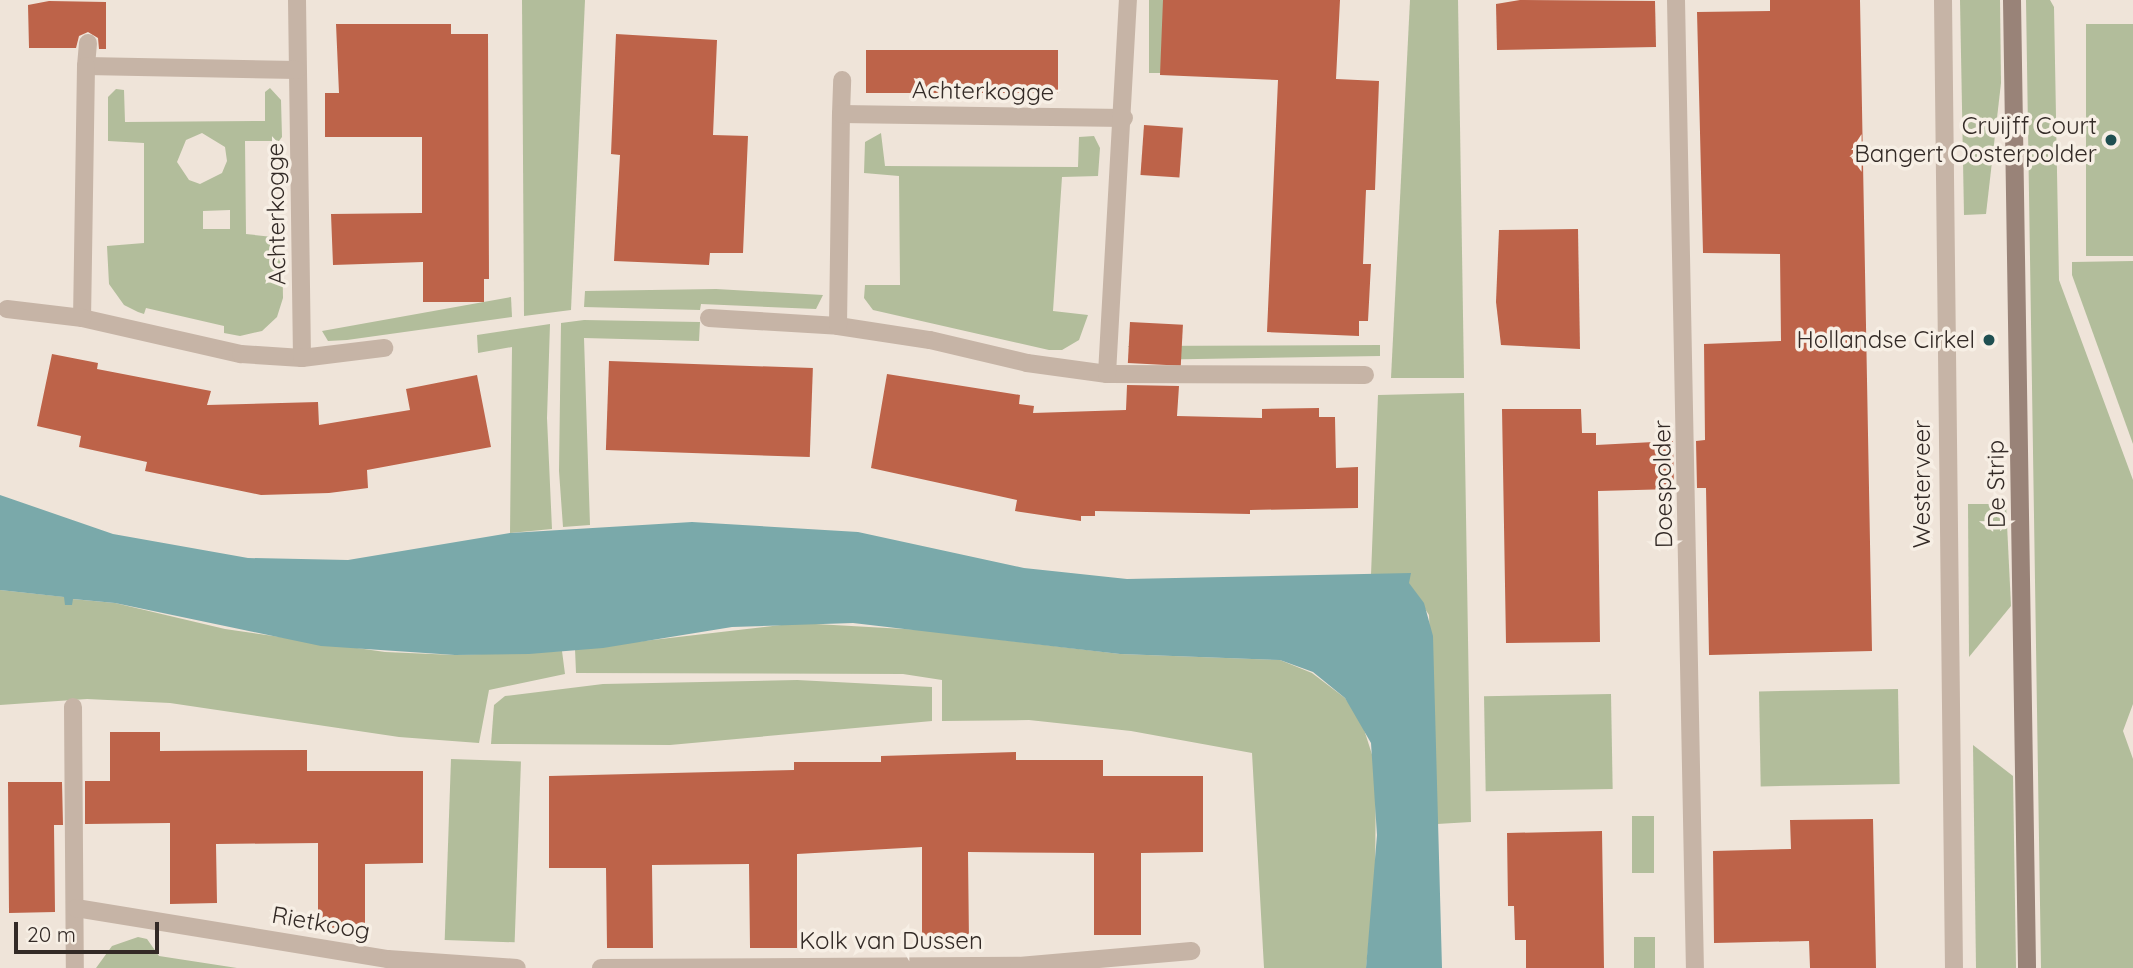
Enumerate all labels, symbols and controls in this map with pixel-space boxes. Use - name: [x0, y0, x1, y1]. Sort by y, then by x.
- street label: Achterkogge: [912, 75, 1054, 107]
- place label: Cruijff Court Bangert Oosterpolder: [1854, 112, 2097, 168]
- marker: Cruijff Court Bangert Oosterpolder: [2103, 132, 2119, 148]
- street label: Achterkogge: [260, 143, 292, 285]
- place label: Hollandse Cirkel: [1796, 326, 1975, 354]
- marker: Hollandse Cirkel: [1981, 332, 1997, 348]
- street label: Doespolder: [1647, 420, 1679, 548]
- street label: Westerveer: [1908, 420, 1936, 548]
- street label: De Strip: [1981, 440, 2011, 528]
- street label: Rietkoog: [270, 900, 372, 946]
- scale bar: [18, 908, 163, 952]
- text: 20 m: [27, 921, 76, 947]
- street label: Kolk van Dussen: [799, 927, 983, 955]

